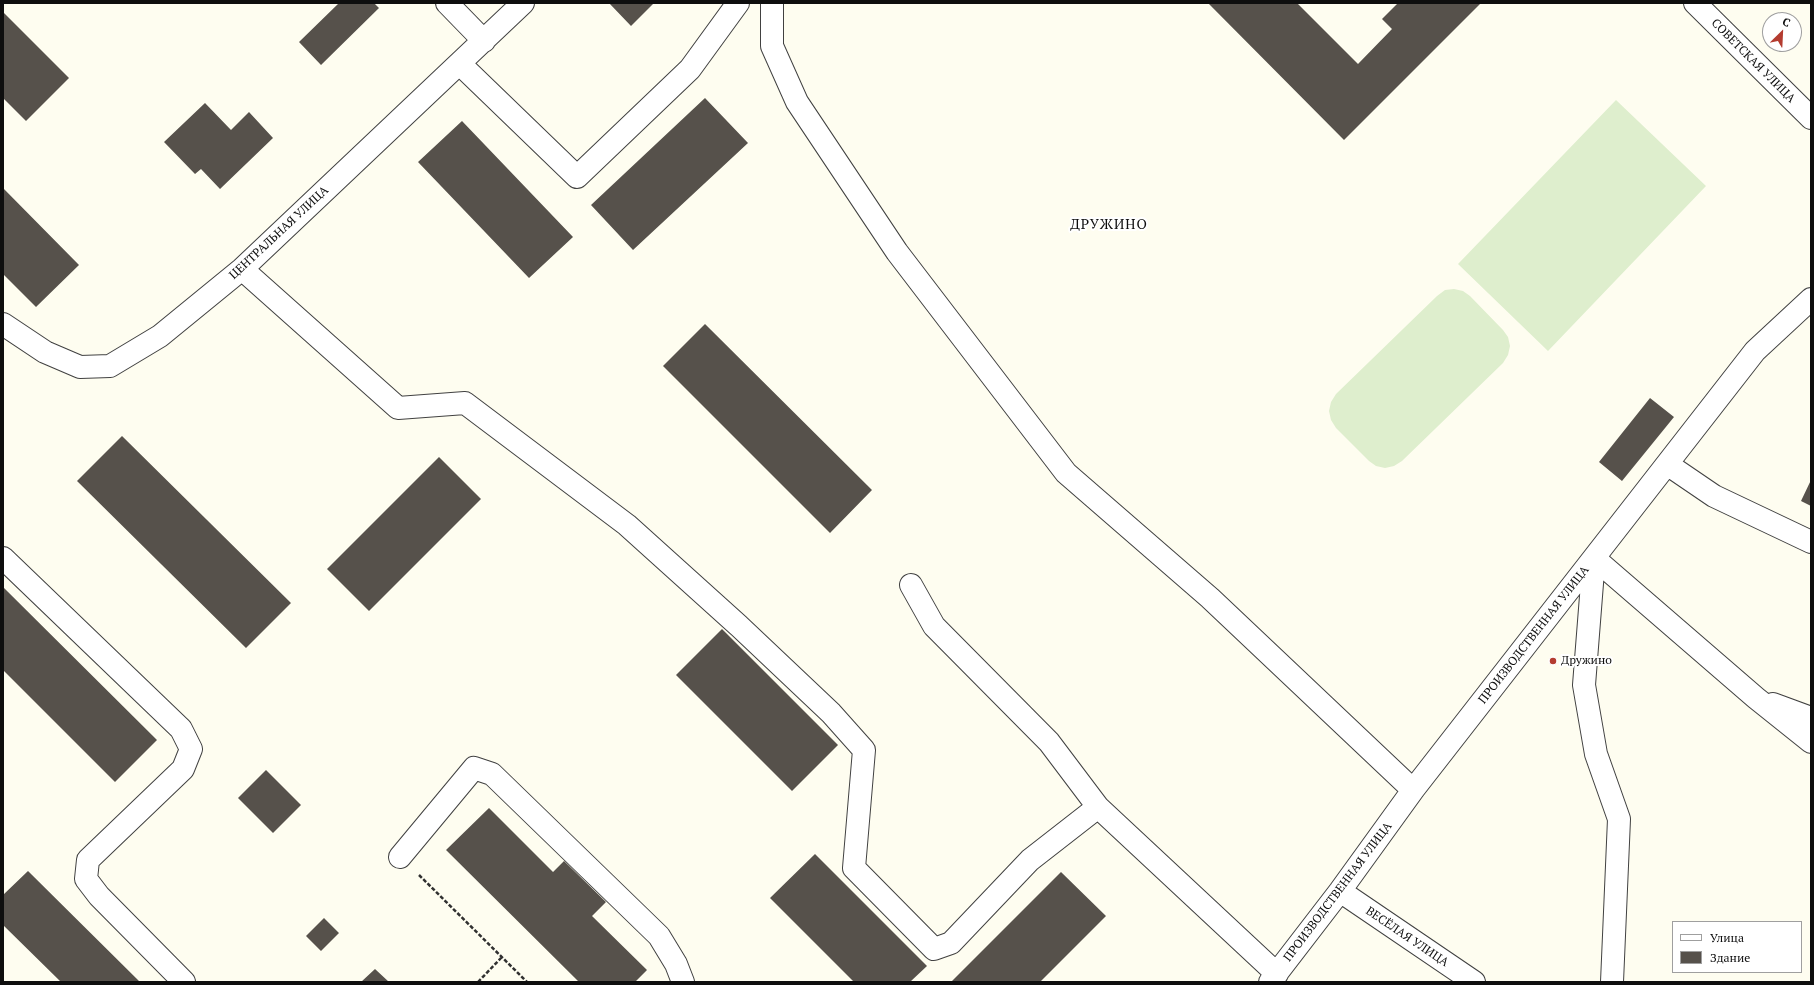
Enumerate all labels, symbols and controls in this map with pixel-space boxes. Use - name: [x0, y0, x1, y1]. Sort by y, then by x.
- north arrow: [1762, 12, 1802, 52]
- street label: СОВЕТСКАЯ УЛИЦА: [1708, 16, 1798, 106]
- street label: ЦЕНТРАЛЬНАЯ УЛИЦА: [227, 183, 331, 283]
- district label: ДРУЖИНО: [1070, 217, 1148, 233]
- street label: ПРОИЗВОДСТВЕННАЯ УЛИЦА: [1476, 563, 1592, 707]
- place label: Дружино: [1561, 654, 1612, 668]
- marker: Дружино: [1548, 656, 1558, 666]
- street label: ПРОИЗВОДСТВЕННАЯ УЛИЦА: [1281, 819, 1395, 965]
- street label: ВЕСЁЛАЯ УЛИЦА: [1363, 904, 1451, 970]
- legend: [1672, 921, 1802, 973]
- text: Улица: [1710, 930, 1744, 945]
- text: Здание: [1710, 950, 1750, 965]

